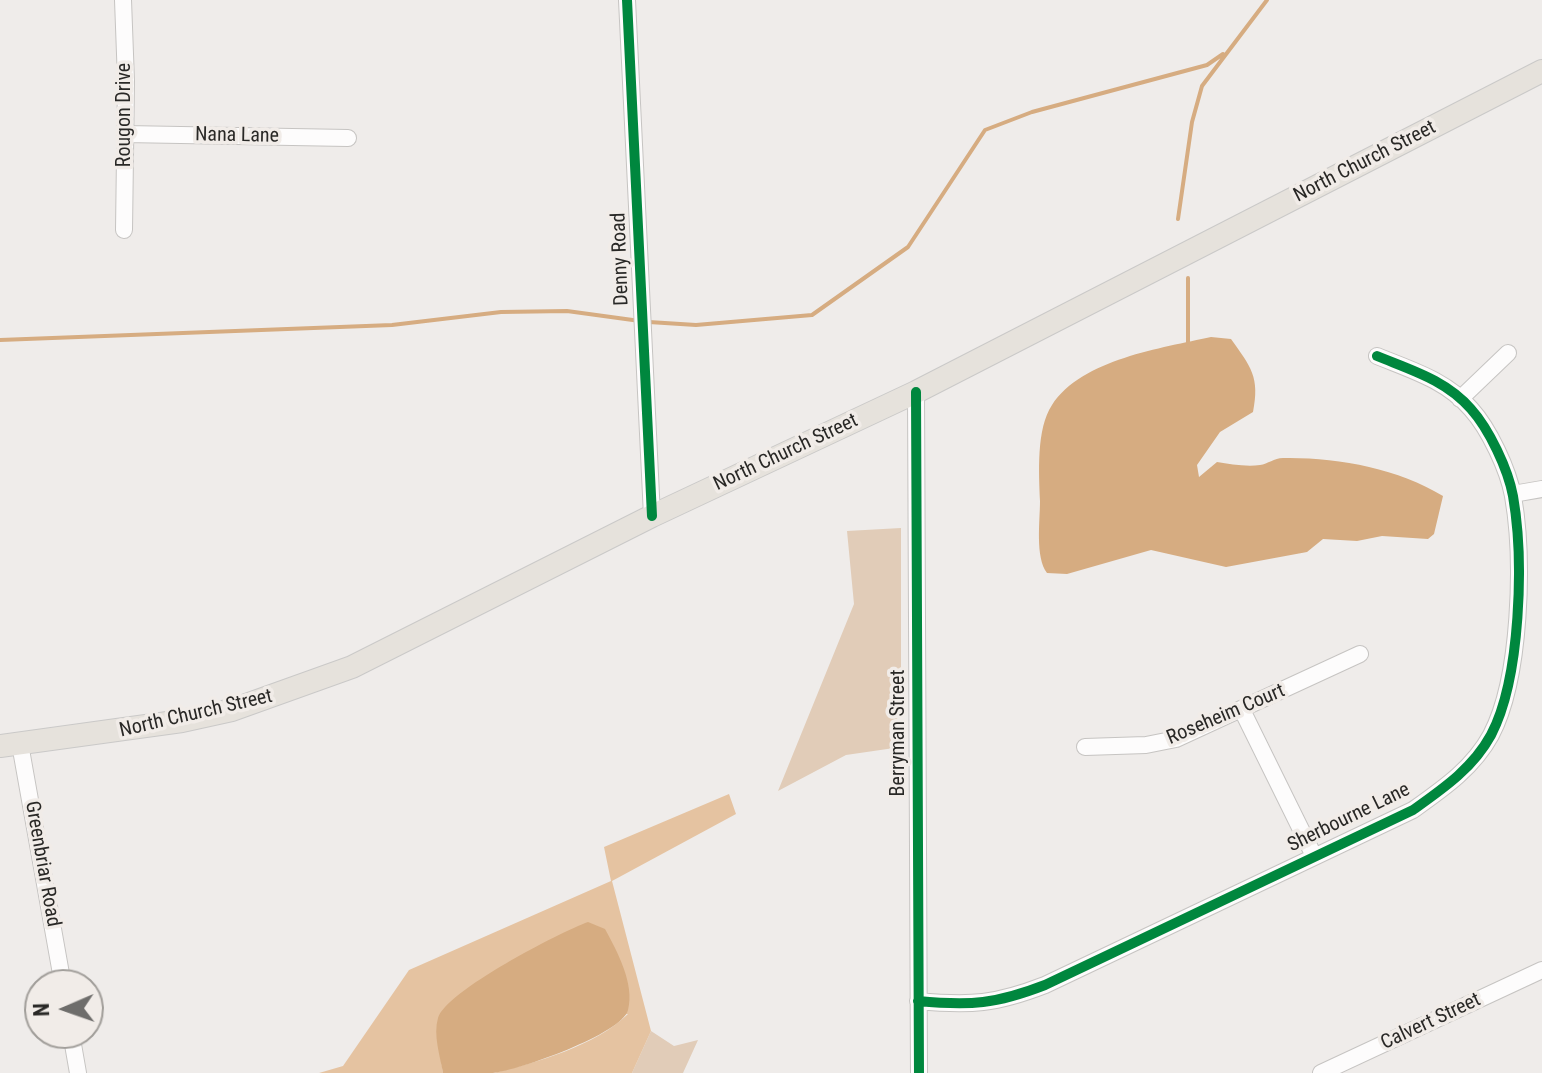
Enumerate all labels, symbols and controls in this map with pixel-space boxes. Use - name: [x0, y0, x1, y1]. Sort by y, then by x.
- street label: Rougon Drive: [113, 63, 137, 167]
- street label: North Church Street: [1290, 116, 1440, 208]
- street label: Nana Lane: [195, 123, 279, 149]
- street label: Denny Road: [607, 212, 635, 306]
- street label: North Church Street: [710, 409, 862, 497]
- street label: Berryman Street: [887, 670, 911, 796]
- street label: Roseheim Court: [1163, 679, 1289, 751]
- street label: North Church Street: [117, 685, 275, 743]
- street label: Sherbourne Lane: [1284, 778, 1414, 858]
- street label: Greenbriar Road: [19, 799, 65, 929]
- north arrow: [24, 969, 104, 1049]
- street label: Calvert Street: [1377, 988, 1485, 1056]
- text: N: [29, 1003, 54, 1017]

